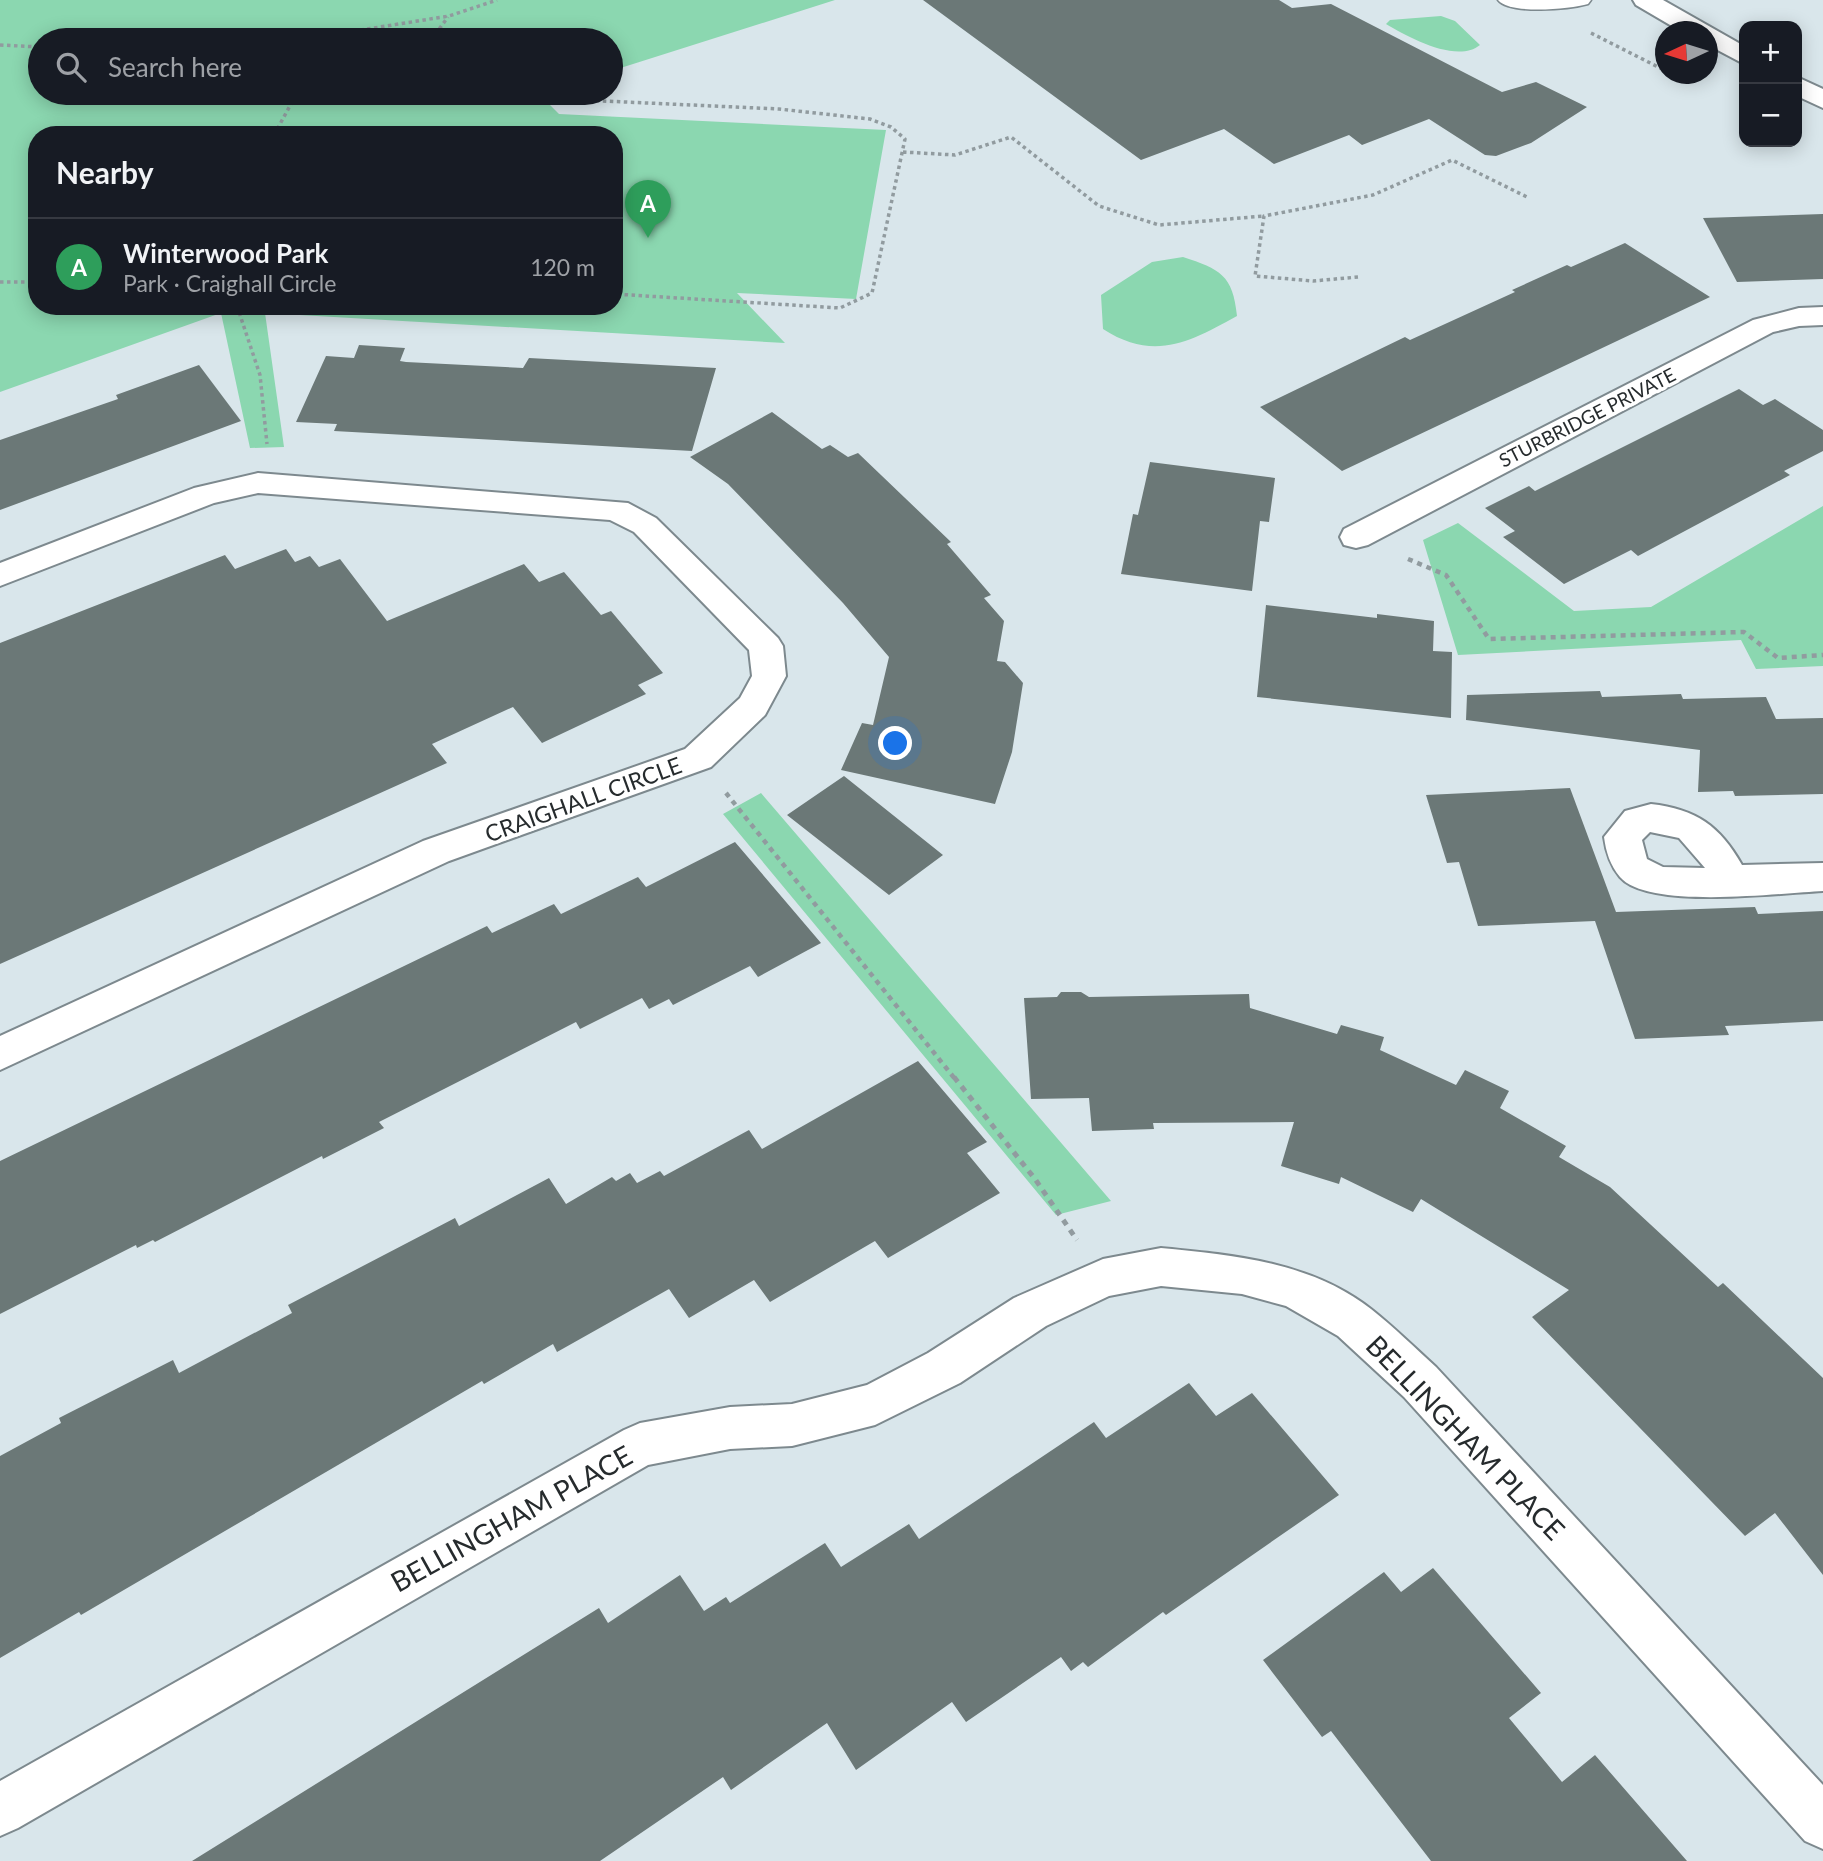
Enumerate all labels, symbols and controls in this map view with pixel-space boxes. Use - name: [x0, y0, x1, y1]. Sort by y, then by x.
- north arrow: [1655, 21, 1718, 84]
- map controls: [1739, 21, 1802, 147]
- button: +: [1739, 21, 1802, 84]
- search box: [28, 28, 623, 105]
- icon: search: [52, 48, 90, 86]
- text: Search here: [108, 51, 242, 83]
- button: −: [1739, 84, 1802, 147]
- text: Nearby: [56, 154, 154, 190]
- pin: A: [625, 180, 671, 238]
- text: Winterwood Park: [123, 237, 329, 269]
- text: A: [71, 253, 87, 281]
- text: 120 m: [530, 253, 595, 281]
- text: Park · Craighall Circle: [123, 269, 336, 297]
- street label: STURBRIDGE PRIVATE: [1495, 362, 1679, 472]
- your location: [878, 726, 912, 760]
- street label: CRAIGHALL CIRCLE: [481, 750, 685, 848]
- street label: BELLINGHAM PLACE: [1360, 1328, 1572, 1546]
- street label: BELLINGHAM PLACE: [384, 1438, 638, 1598]

